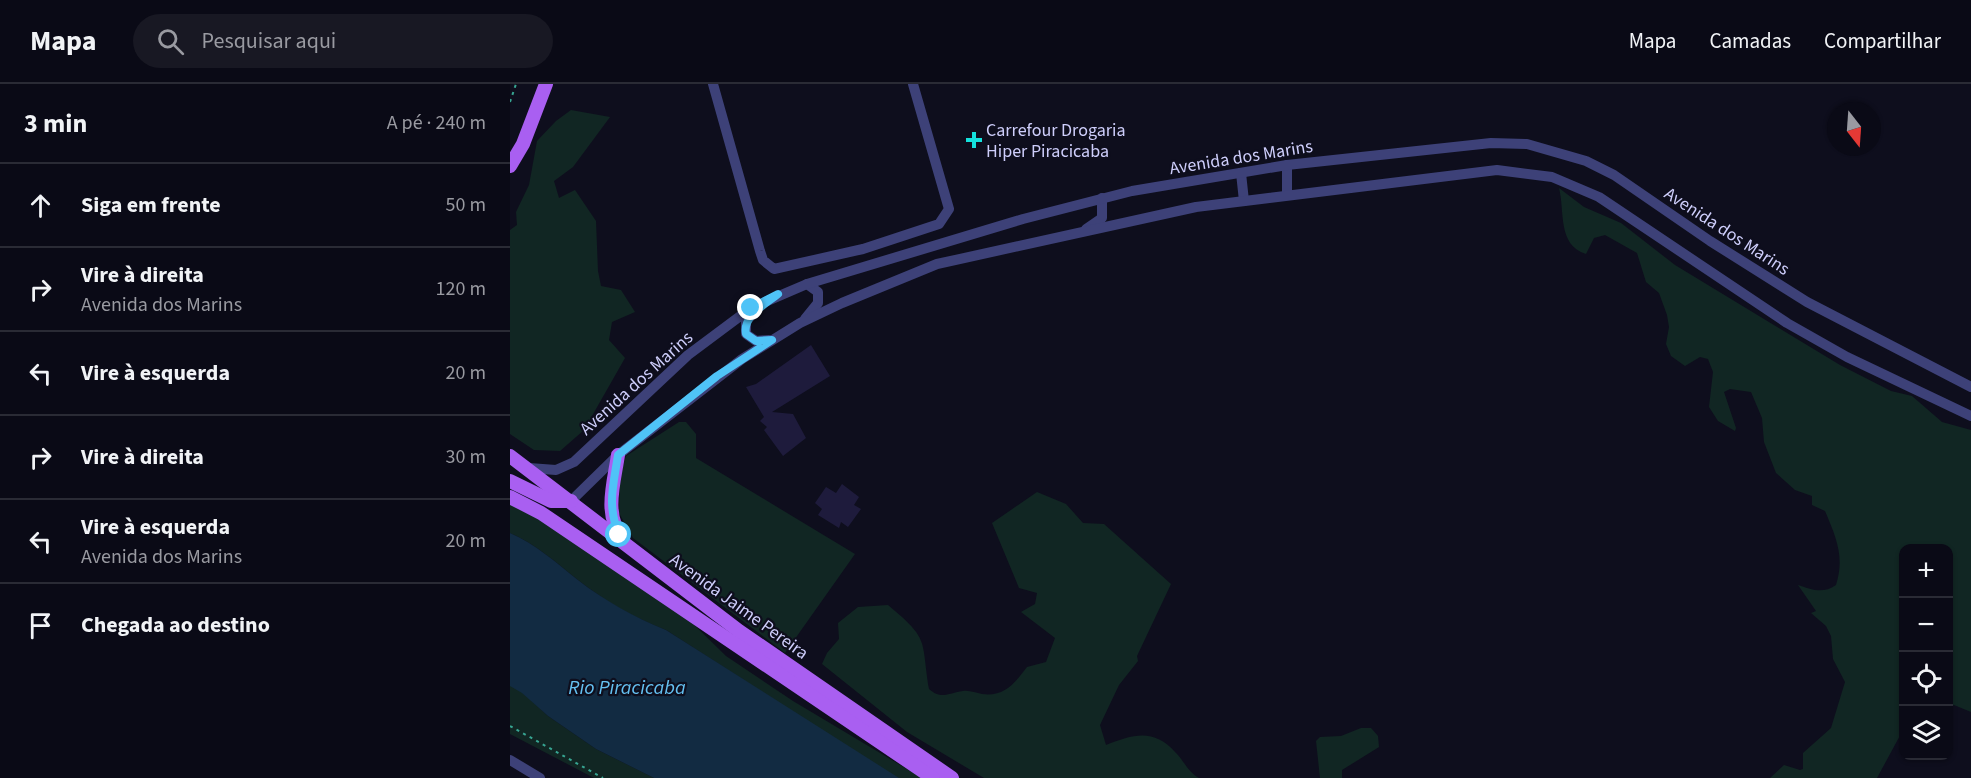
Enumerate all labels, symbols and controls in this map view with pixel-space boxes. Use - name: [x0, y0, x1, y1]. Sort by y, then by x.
- search box: [133, 14, 553, 68]
- text: Mapa: [30, 21, 97, 61]
- icon: search: [154, 25, 187, 58]
- text: Pesquisar aqui: [202, 25, 336, 57]
- text: Mapa: [1629, 26, 1676, 56]
- text: Camadas: [1709, 26, 1791, 56]
- text: Compartilhar: [1824, 26, 1941, 56]
- north arrow: [1827, 102, 1881, 156]
- text: 3 min: [24, 105, 87, 142]
- text: A pé · 240 m: [387, 109, 486, 137]
- place label: Carrefour Drogaria Hiper Piracicaba: [986, 118, 1126, 164]
- marker: Carrefour Drogaria Hiper Piracicaba: [967, 133, 981, 147]
- street label: Avenida dos Marins: [1168, 134, 1315, 181]
- street label: Avenida dos Marins: [1659, 181, 1794, 281]
- icon: ahead: [24, 189, 57, 222]
- text: Siga em frente: [81, 189, 221, 221]
- text: 50 m: [446, 191, 486, 219]
- text: Vire à direita: [81, 259, 204, 291]
- icon: right: [24, 273, 57, 306]
- text: 120 m: [436, 275, 486, 303]
- text: Avenida dos Marins: [81, 291, 242, 319]
- route end: [737, 294, 763, 320]
- street label: Avenida dos Marins: [574, 326, 699, 441]
- icon: left: [24, 357, 57, 390]
- text: Vire à esquerda: [81, 357, 230, 389]
- text: 20 m: [446, 359, 486, 387]
- icon: right: [24, 441, 57, 474]
- text: Vire à direita: [81, 441, 204, 473]
- text: 30 m: [446, 443, 486, 471]
- text: Vire à esquerda: [81, 511, 230, 543]
- route start: [605, 521, 631, 547]
- icon: left: [24, 525, 57, 558]
- text: 20 m: [446, 527, 486, 555]
- text: Avenida dos Marins: [81, 543, 242, 571]
- map controls: [1899, 544, 1953, 760]
- button: +: [1899, 544, 1953, 598]
- street label: Avenida Jaime Pereira: [664, 547, 813, 665]
- button: −: [1899, 598, 1953, 652]
- icon: arrive: [24, 609, 57, 642]
- text: Chegada ao destino: [81, 609, 270, 641]
- button: locate: [1899, 652, 1953, 706]
- water label: Rio Piracicaba: [568, 674, 686, 702]
- button: layers: [1899, 706, 1953, 760]

